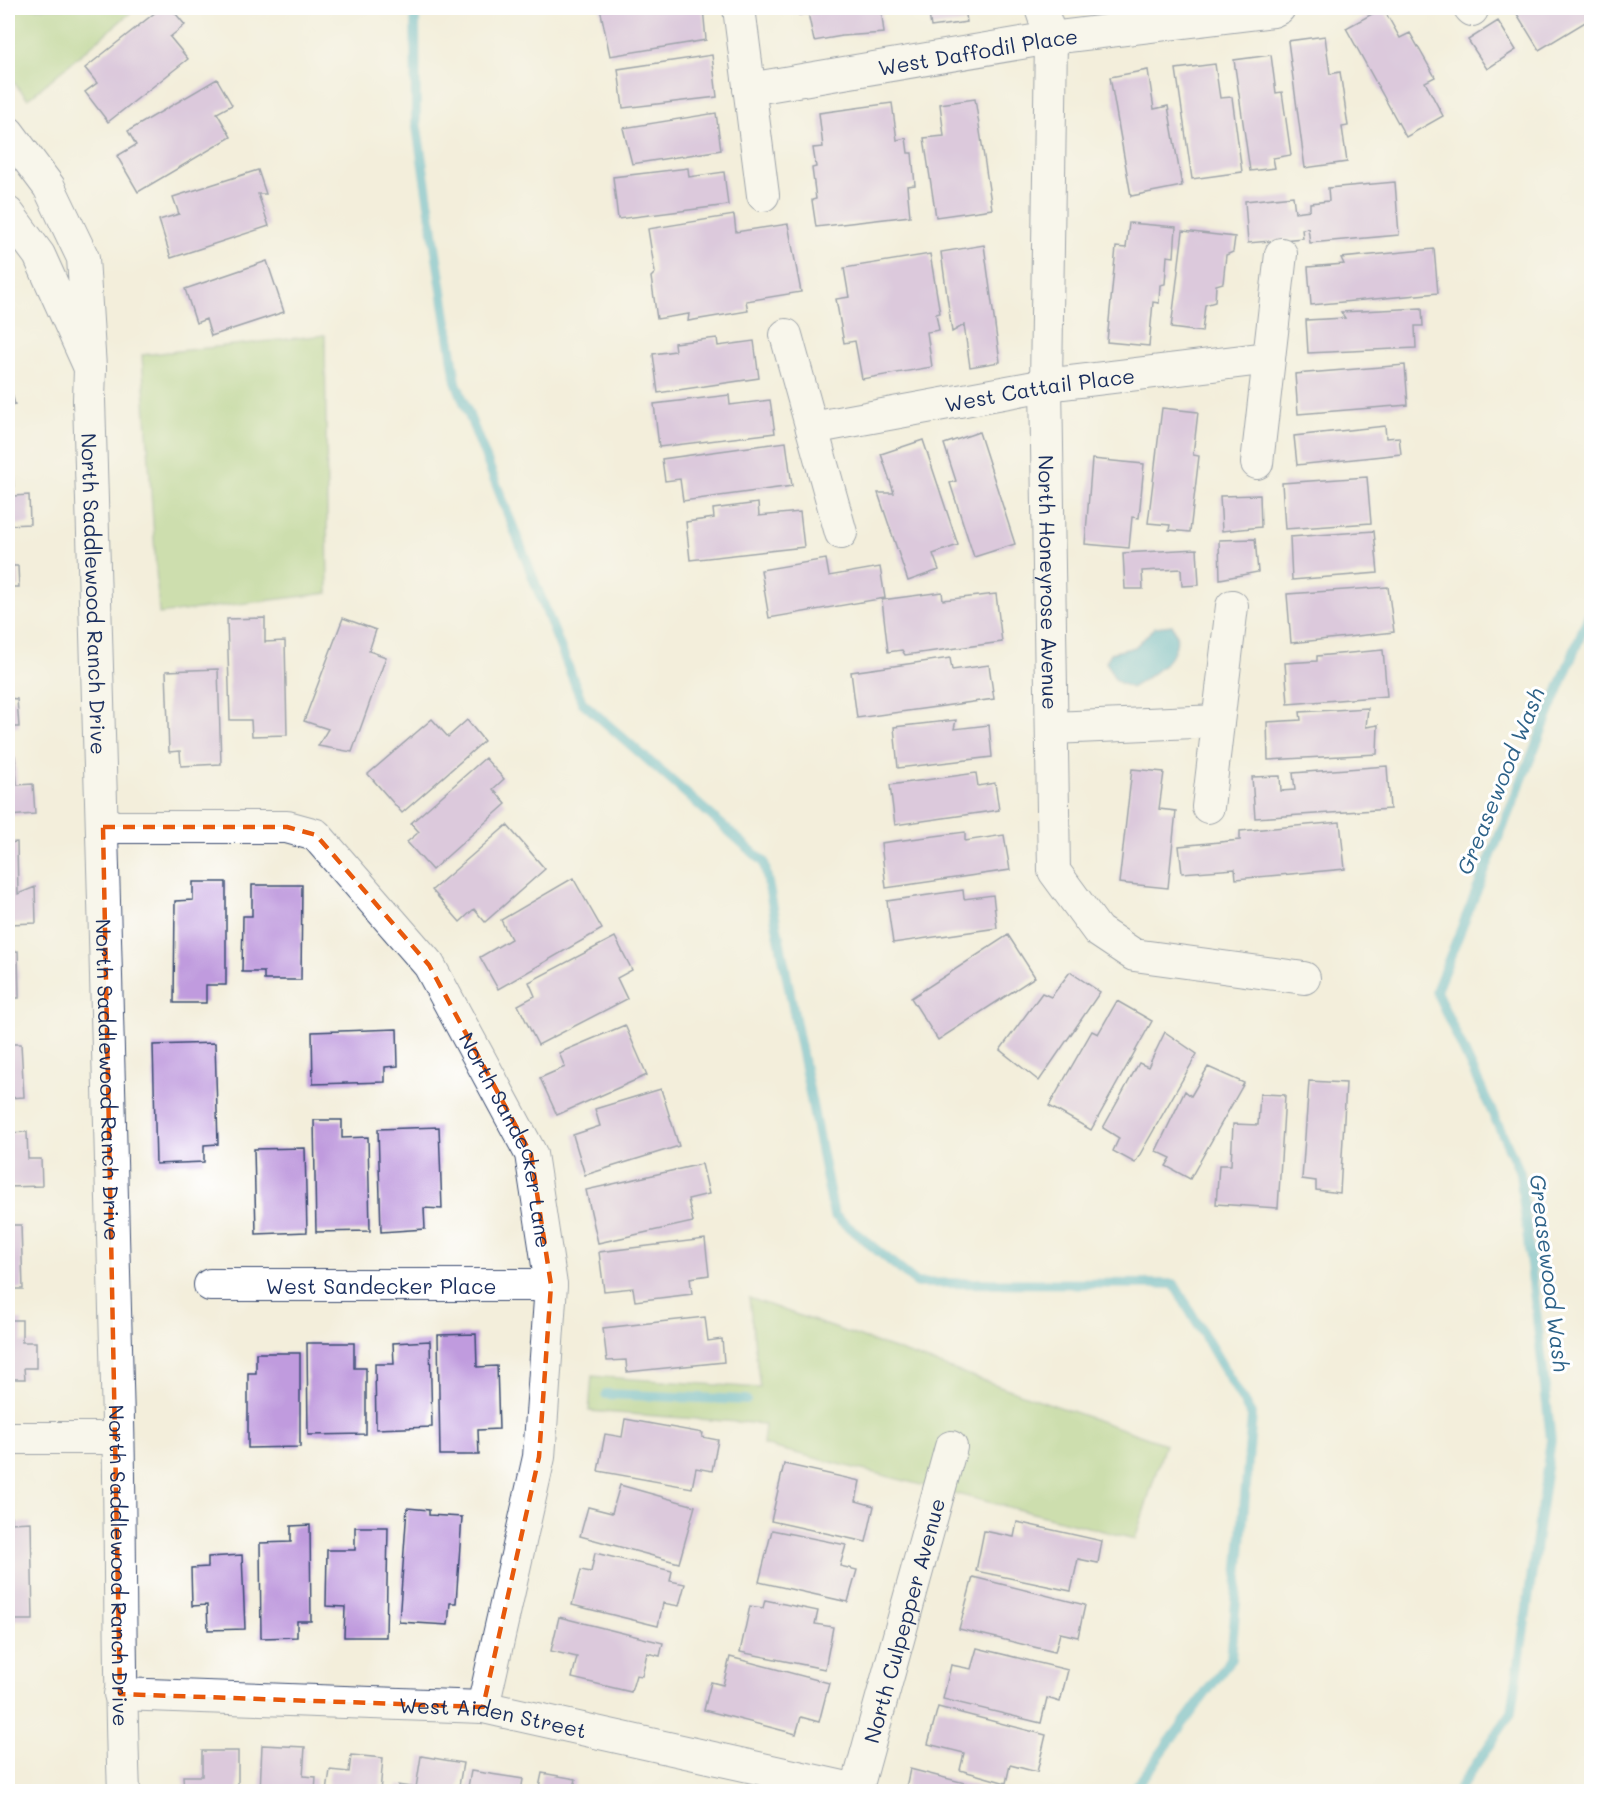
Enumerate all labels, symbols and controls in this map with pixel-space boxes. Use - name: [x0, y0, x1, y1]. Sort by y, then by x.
- street label: West Daffodil Place: [876, 21, 1079, 81]
- street label: West Cattail Place: [942, 361, 1136, 417]
- street label: North Saddlewood Ranch Drive: [77, 432, 113, 755]
- street label: North Honeyrose Avenue: [1034, 455, 1065, 710]
- water label: Greasewood Wash: [1449, 683, 1551, 879]
- street label: North Saddlewood Ranch Drive: [91, 918, 127, 1241]
- street label: North Sandecker Lane: [454, 1027, 559, 1250]
- water label: Greasewood Wash: [1523, 1172, 1577, 1374]
- street label: West Sandecker Place: [266, 1272, 496, 1299]
- street label: North Saddlewood Ranch Drive: [104, 1404, 135, 1727]
- street label: North Culpepper Avenue: [857, 1495, 950, 1746]
- street label: West Aiden Street: [398, 1690, 589, 1743]

